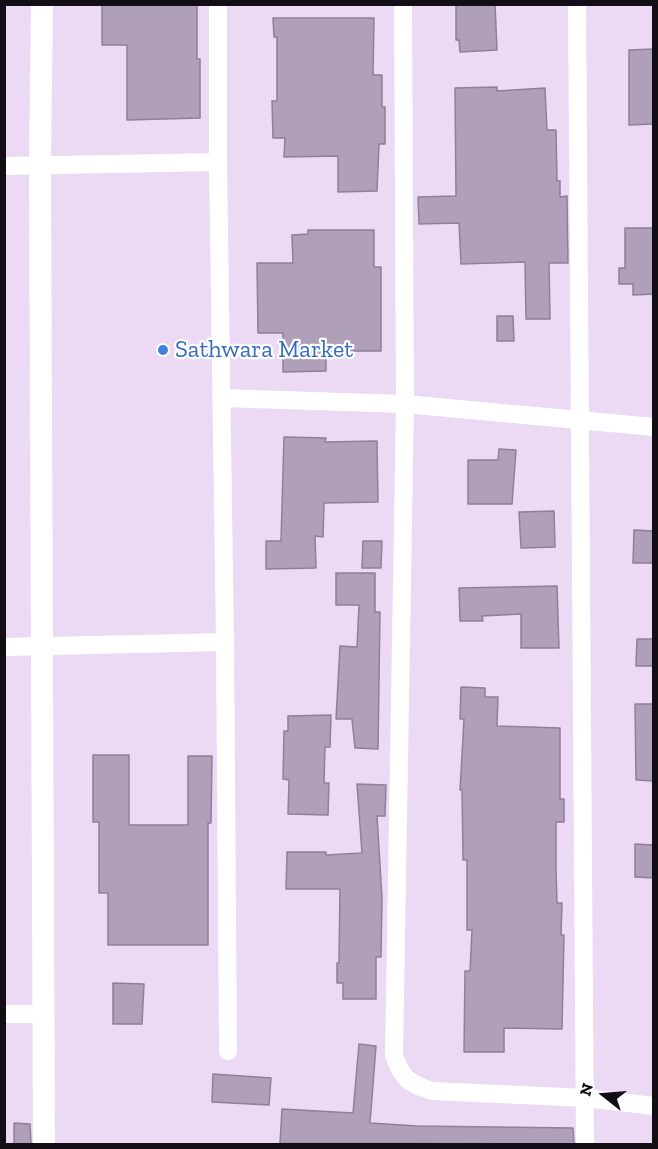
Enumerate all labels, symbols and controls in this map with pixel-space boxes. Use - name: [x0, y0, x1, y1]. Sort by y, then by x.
- place label: Sathwara Market: [175, 336, 353, 364]
- marker: Sathwara Market: [156, 343, 170, 357]
- north arrow: [574, 1065, 634, 1125]
- text: N: [575, 1081, 597, 1098]

